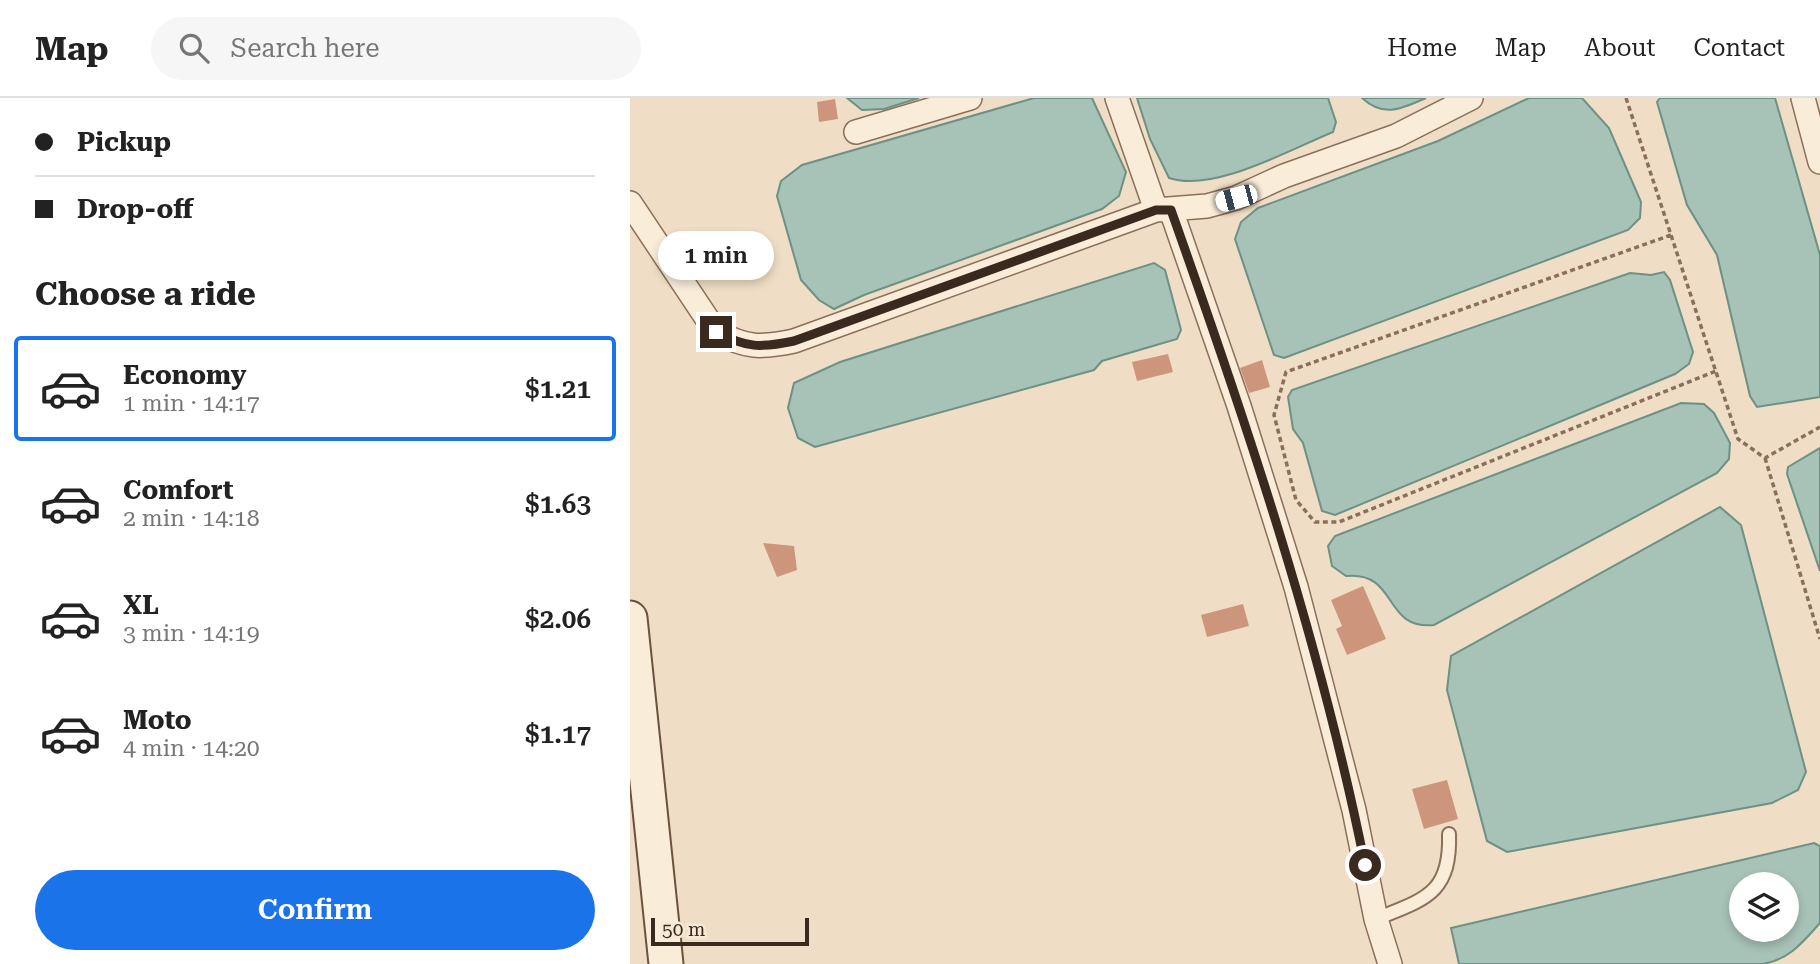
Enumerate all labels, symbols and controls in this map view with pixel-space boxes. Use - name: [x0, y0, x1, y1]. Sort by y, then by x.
- search box: [151, 17, 641, 80]
- text: Map: [35, 29, 109, 68]
- icon: search: [175, 29, 213, 67]
- text: Search here: [231, 33, 380, 63]
- text: Home: [1387, 34, 1457, 62]
- text: Map: [1495, 34, 1546, 62]
- text: About: [1584, 34, 1655, 62]
- text: Contact: [1693, 34, 1785, 62]
- text: Pickup: [77, 127, 171, 157]
- car: [1213, 182, 1260, 214]
- text: Drop-off: [77, 194, 193, 224]
- callout: 1 min: [658, 230, 774, 280]
- text: 1 min: [684, 242, 748, 269]
- text: Choose a ride: [35, 275, 256, 313]
- route end: [700, 316, 732, 348]
- icon: car: [39, 357, 102, 420]
- text: Economy: [123, 360, 246, 390]
- text: $1.21: [525, 374, 591, 404]
- text: 1 min · 14:17: [123, 390, 260, 417]
- icon: car: [39, 472, 102, 535]
- text: Comfort: [123, 475, 233, 505]
- text: $1.63: [525, 489, 591, 519]
- text: 2 min · 14:18: [123, 505, 260, 532]
- icon: car: [39, 587, 102, 650]
- text: XL: [123, 590, 159, 620]
- text: $2.06: [525, 604, 591, 634]
- text: 3 min · 14:19: [123, 620, 260, 647]
- icon: car: [39, 702, 102, 765]
- text: Moto: [123, 705, 192, 735]
- text: $1.17: [525, 719, 591, 749]
- text: 4 min · 14:20: [123, 735, 260, 762]
- route start: [1349, 849, 1381, 881]
- button: Confirm: [35, 870, 595, 950]
- map controls: [1729, 872, 1799, 942]
- button: layers: [1729, 872, 1799, 942]
- scale bar: [651, 915, 808, 947]
- text: 50 m: [662, 918, 705, 941]

